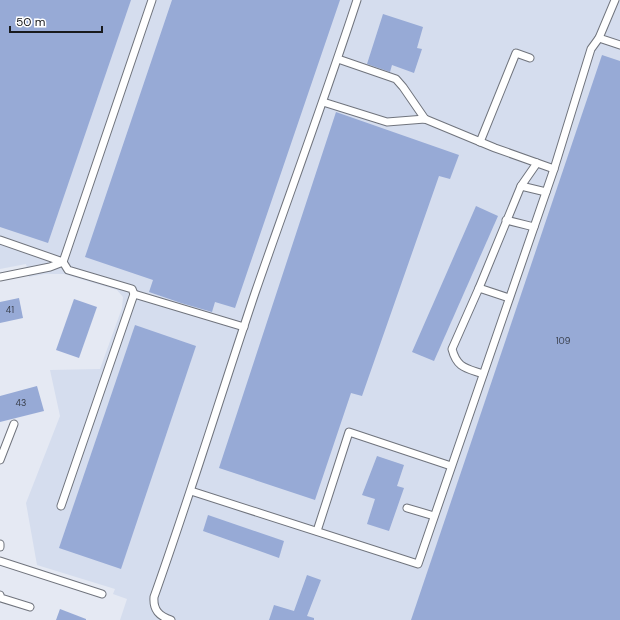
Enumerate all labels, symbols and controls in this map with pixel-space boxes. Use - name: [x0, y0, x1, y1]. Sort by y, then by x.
- scale bar: [10, 8, 102, 34]
- text: 50 m: [16, 14, 45, 30]
- house number: 41: [6, 304, 14, 316]
- house number: 109: [556, 335, 571, 347]
- house number: 43: [16, 397, 26, 409]

